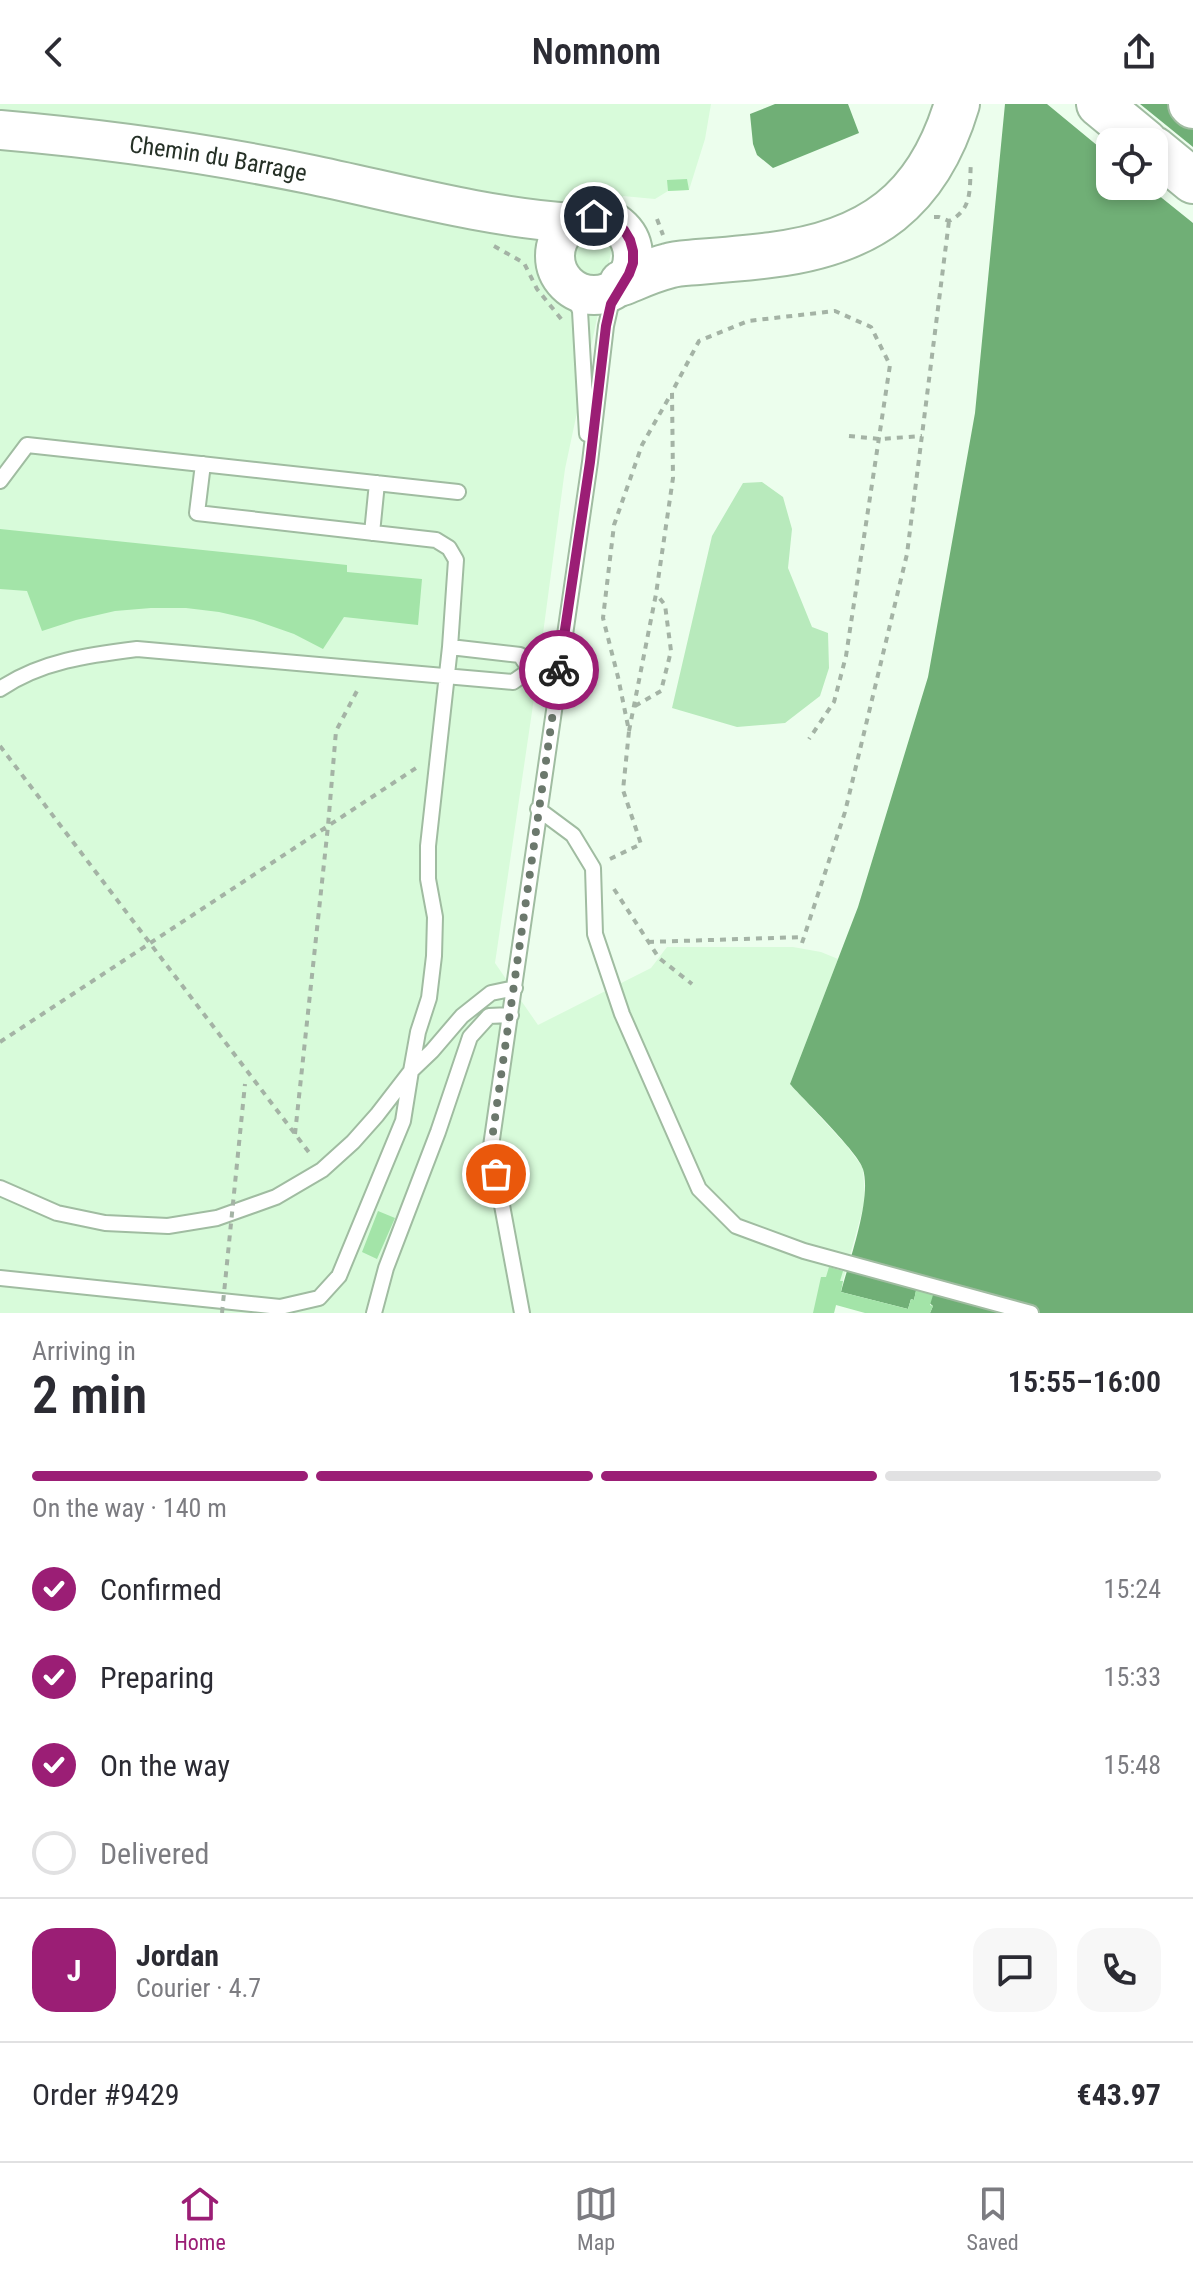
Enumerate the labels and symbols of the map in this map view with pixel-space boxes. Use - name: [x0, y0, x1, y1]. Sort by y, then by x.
- street label: Chemin du Barrage: [128, 130, 309, 187]
- pin: [560, 182, 628, 250]
- courier: [519, 630, 599, 710]
- pin: [462, 1140, 530, 1208]

